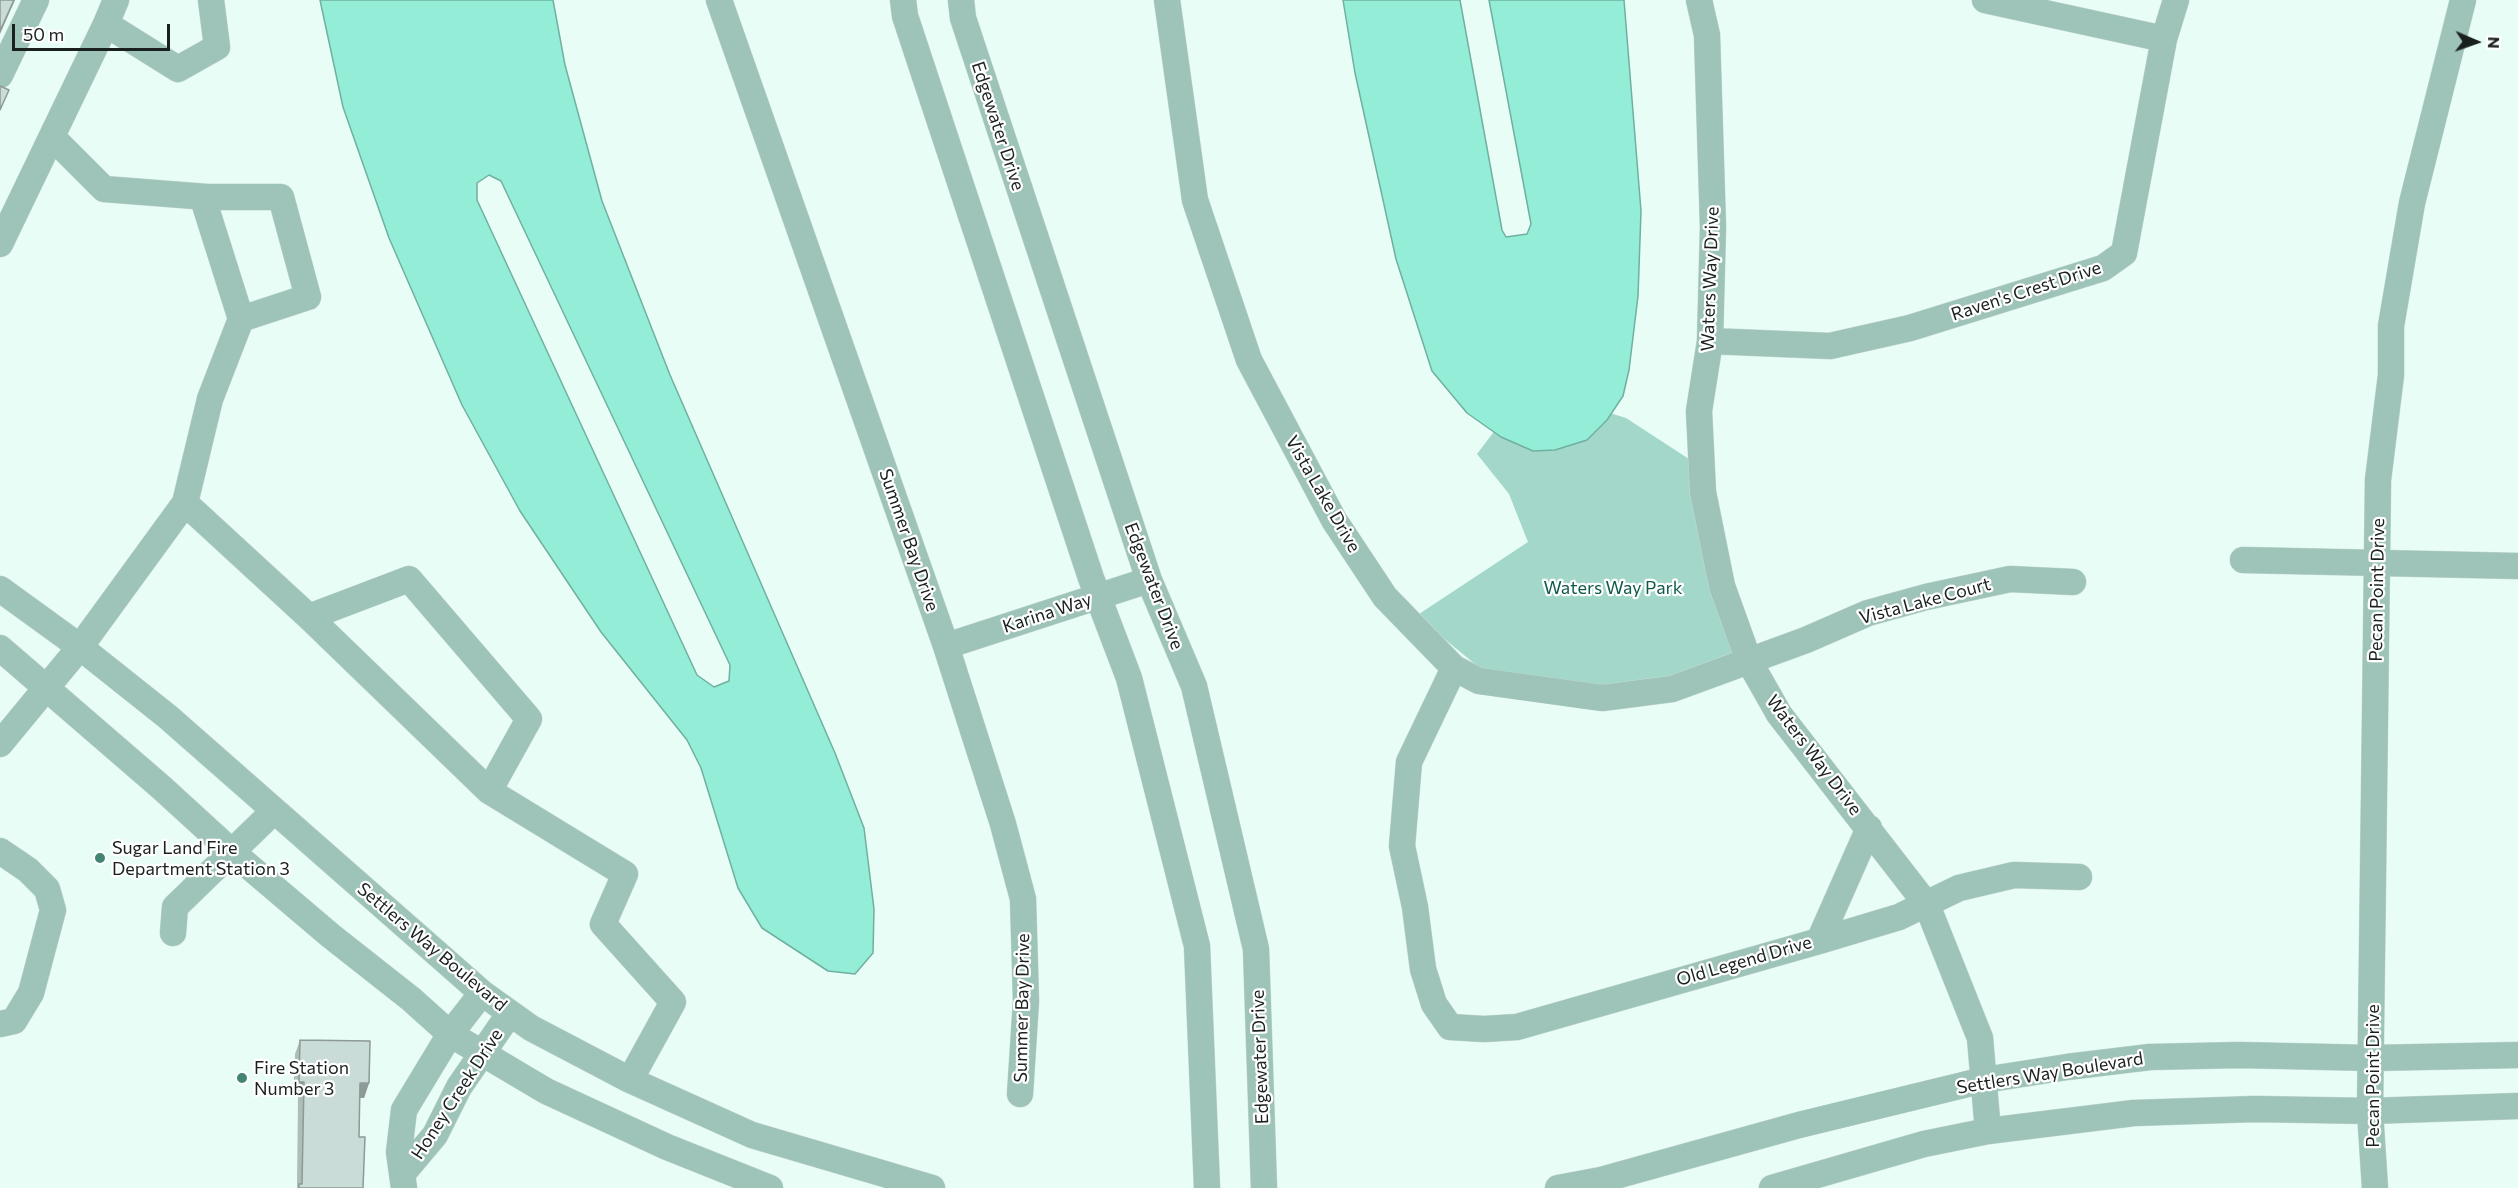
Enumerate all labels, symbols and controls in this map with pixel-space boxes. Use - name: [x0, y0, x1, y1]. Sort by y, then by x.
- scale bar: [15, 12, 172, 50]
- north arrow: [2446, 12, 2506, 72]
- text: 50 m: [23, 23, 64, 45]
- text: N: [2485, 36, 2504, 49]
- street label: Edgewater Drive: [967, 59, 1029, 193]
- street label: Waters Way Drive: [1697, 206, 1723, 352]
- street label: Raven's Crest Drive: [1948, 257, 2104, 325]
- street label: Vista Lake Drive: [1281, 432, 1365, 556]
- street label: Summer Bay Drive: [874, 466, 944, 614]
- street label: Pecan Point Drive: [2365, 518, 2389, 662]
- street label: Edgewater Drive: [1120, 519, 1188, 653]
- street label: Vista Lake Court: [1857, 573, 1993, 629]
- park label: Waters Way Park: [1543, 577, 1683, 599]
- street label: Karina Way: [1000, 588, 1094, 638]
- street label: Waters Way Drive: [1762, 691, 1866, 819]
- place label: Sugar Land Fire Department Station 3: [112, 837, 290, 880]
- marker: Sugar Land Fire Department Station 3: [93, 851, 107, 865]
- street label: Settlers Way Boulevard: [353, 878, 511, 1016]
- street label: Old Legend Drive: [1674, 931, 1814, 991]
- street label: Summer Bay Drive: [1010, 933, 1034, 1083]
- street label: Edgewater Drive: [1247, 989, 1273, 1125]
- street label: Pecan Point Drive: [2362, 1004, 2384, 1148]
- street label: Honey Creek Drive: [407, 1025, 507, 1163]
- street label: Settlers Way Boulevard: [1955, 1048, 2145, 1098]
- place label: Fire Station Number 3: [254, 1057, 349, 1100]
- marker: Fire Station Number 3: [235, 1071, 249, 1085]

